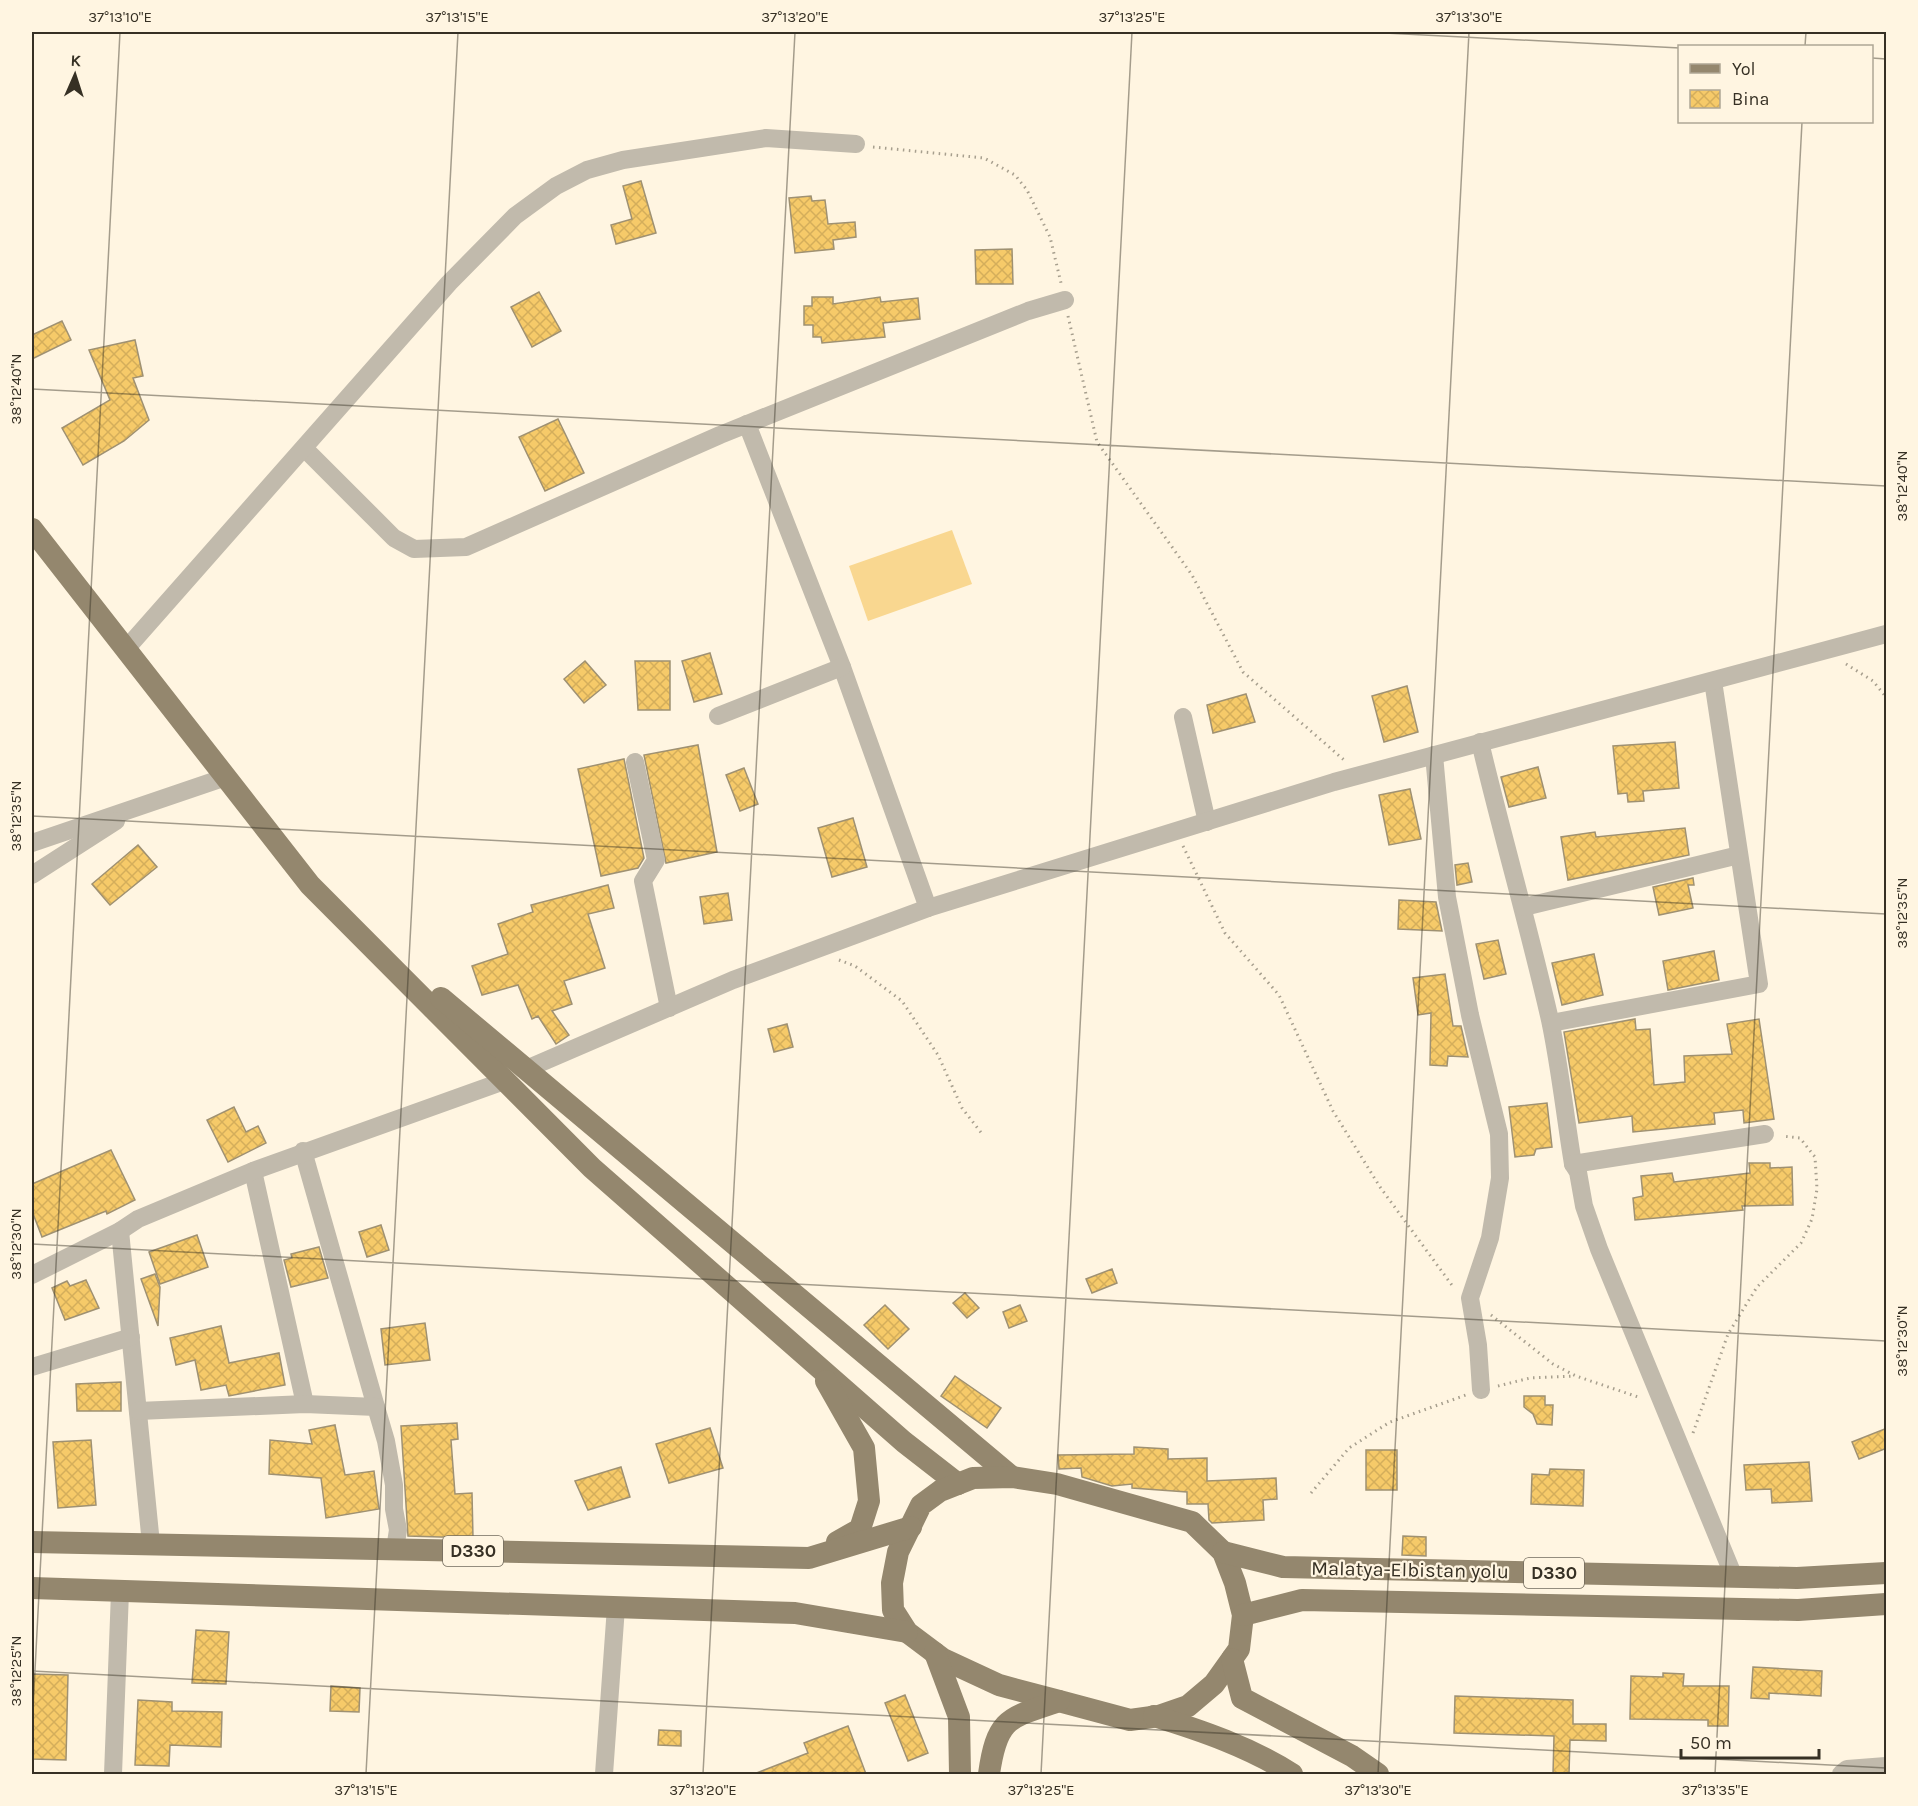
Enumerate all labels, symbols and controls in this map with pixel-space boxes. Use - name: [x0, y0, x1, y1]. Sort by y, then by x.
- text: 37°13'10"E: [88, 8, 152, 26]
- text: 37°13'15"E: [425, 8, 489, 26]
- text: 37°13'20"E: [761, 8, 829, 26]
- text: 37°13'25"E: [1098, 8, 1166, 26]
- text: 37°13'30"E: [1435, 8, 1503, 26]
- north arrow: [45, 45, 105, 105]
- legend: [1678, 45, 1873, 123]
- text: K: [70, 51, 82, 70]
- text: Yol: [1732, 58, 1756, 80]
- text: Bina: [1732, 88, 1769, 110]
- text: 38°12'40"N: [7, 354, 25, 424]
- text: 38°12'40"N: [1893, 451, 1911, 521]
- text: 38°12'35"N: [7, 780, 25, 852]
- text: 38°12'35"N: [1893, 877, 1911, 949]
- text: 38°12'30"N: [7, 1208, 25, 1280]
- text: 38°12'30"N: [1893, 1305, 1911, 1377]
- road number: D330: [443, 1536, 503, 1566]
- street label: Malatya-Elbistan yolu: [1311, 1557, 1509, 1583]
- road number: D330: [1524, 1558, 1584, 1588]
- text: 38°12'25"N: [7, 1636, 25, 1706]
- scale bar: [1681, 1722, 1819, 1760]
- text: 50 m: [1690, 1732, 1732, 1754]
- text: 37°13'15"E: [334, 1781, 398, 1799]
- text: 37°13'20"E: [669, 1781, 737, 1799]
- text: 37°13'25"E: [1007, 1781, 1075, 1799]
- text: 37°13'30"E: [1344, 1781, 1412, 1799]
- text: 37°13'35"E: [1681, 1781, 1749, 1799]

